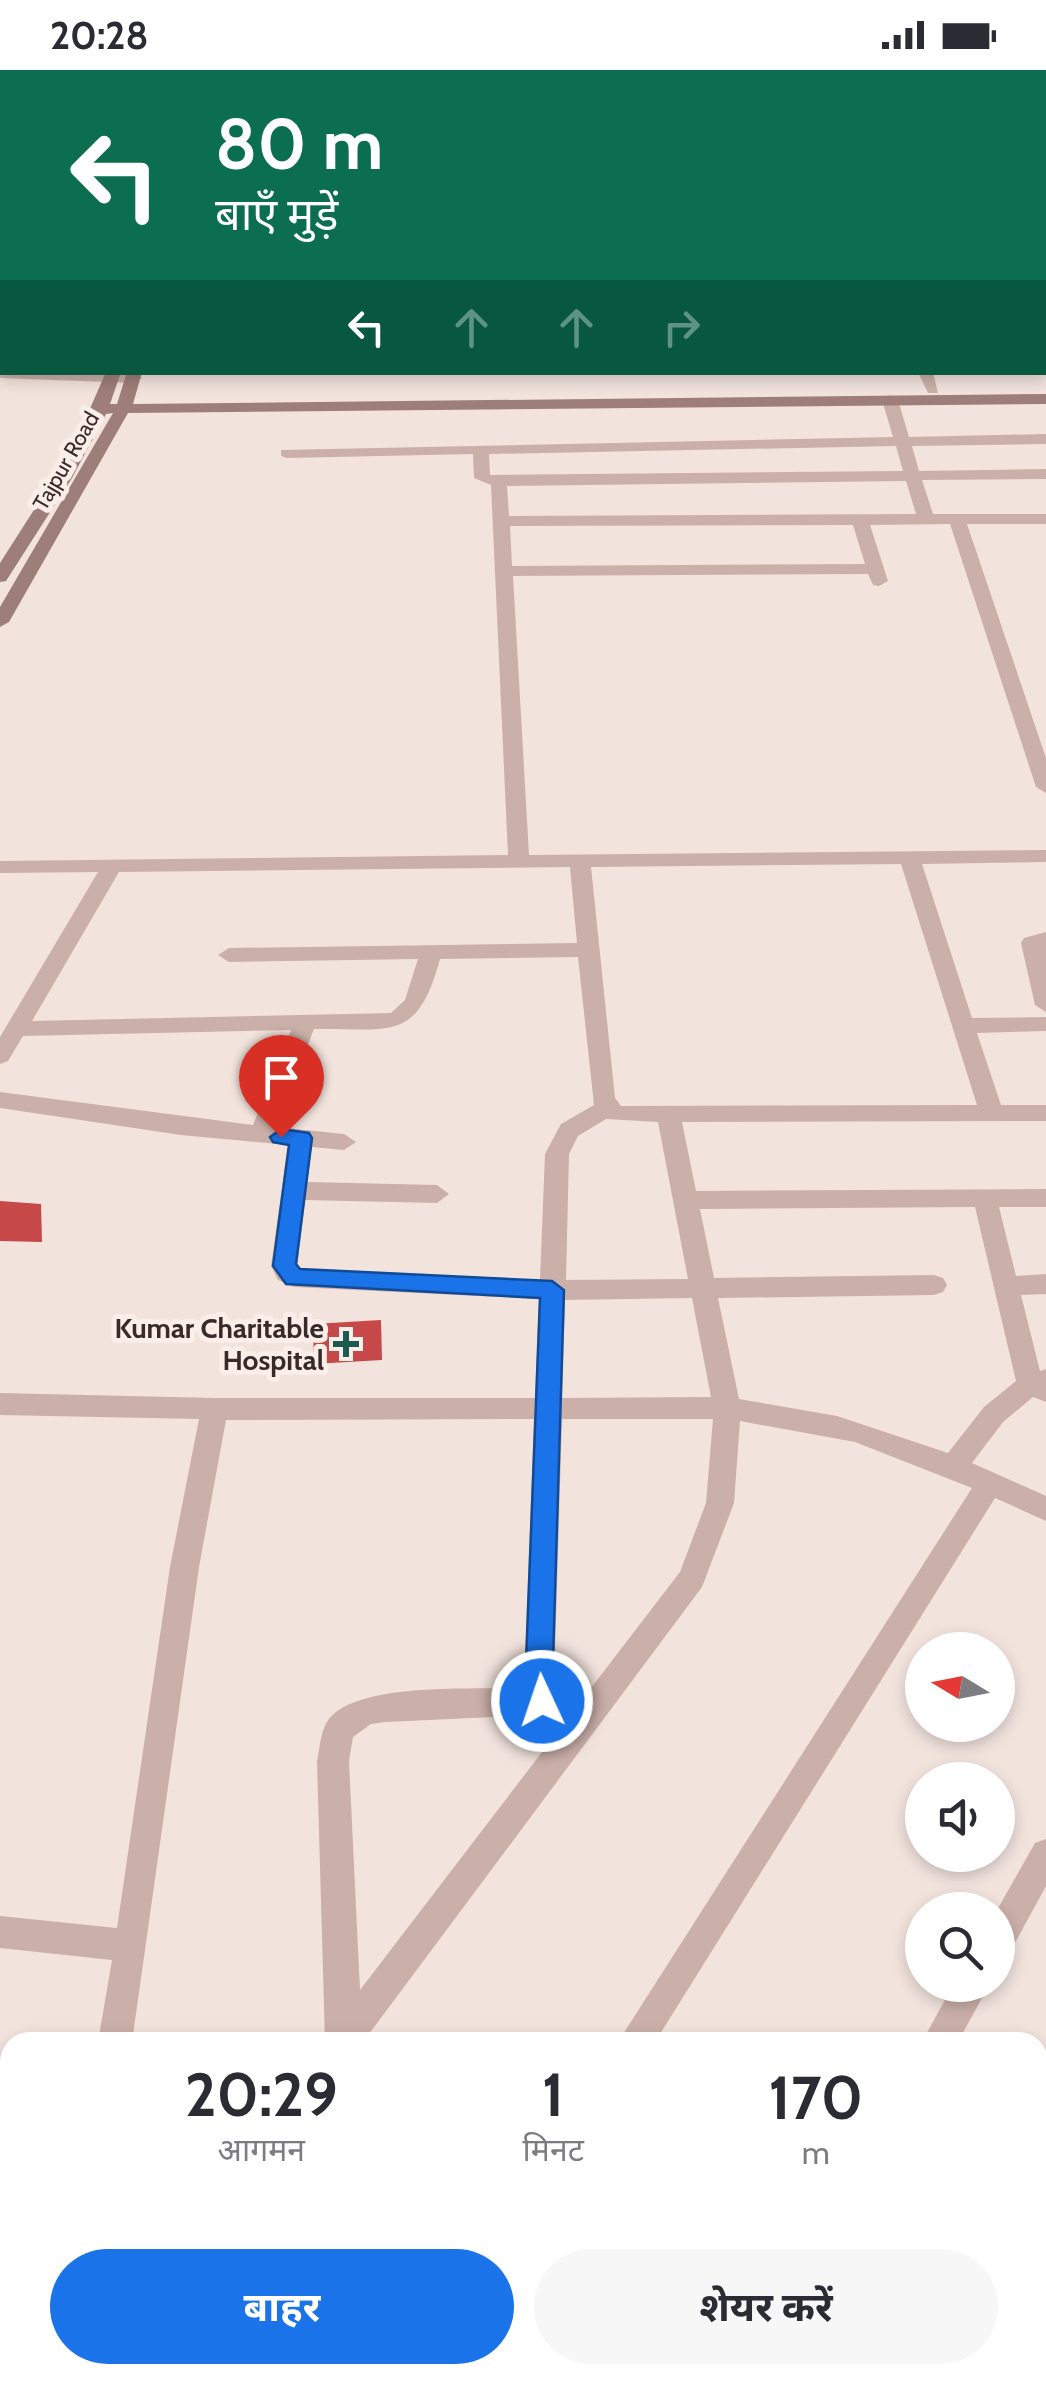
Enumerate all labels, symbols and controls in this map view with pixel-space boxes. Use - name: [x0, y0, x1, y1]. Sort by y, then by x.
- text: 20:28: [50, 12, 148, 59]
- text: 80 m: [215, 101, 383, 187]
- icon: left: [50, 110, 180, 240]
- text: बाएँ मुड़ें: [215, 187, 338, 241]
- icon: left: [339, 300, 394, 355]
- icon: ahead: [444, 300, 499, 355]
- icon: ahead: [549, 300, 604, 355]
- icon: right: [654, 300, 709, 355]
- street label: Tajpur Road: [27, 407, 105, 515]
- pin: [239, 1035, 324, 1138]
- icon: arrive: [254, 1050, 309, 1105]
- place label: Kumar Charitable Hospital: [114, 1311, 324, 1377]
- marker: Kumar Charitable Hospital: [333, 1331, 359, 1357]
- north arrow: [905, 1632, 1015, 1742]
- map controls: [905, 1632, 1015, 2002]
- position arrow: [490, 1649, 594, 1753]
- button: sound: [905, 1762, 1015, 1872]
- button: search: [905, 1892, 1015, 2002]
- text: 20:29: [185, 2058, 338, 2131]
- text: 1: [542, 2058, 564, 2131]
- text: 170: [769, 2061, 863, 2134]
- text: आगमन: [217, 2130, 305, 2169]
- text: मिनट: [522, 2130, 584, 2169]
- text: m: [802, 2133, 830, 2172]
- button: बाहर: [50, 2249, 514, 2364]
- button: शेयर करें: [534, 2249, 998, 2364]

